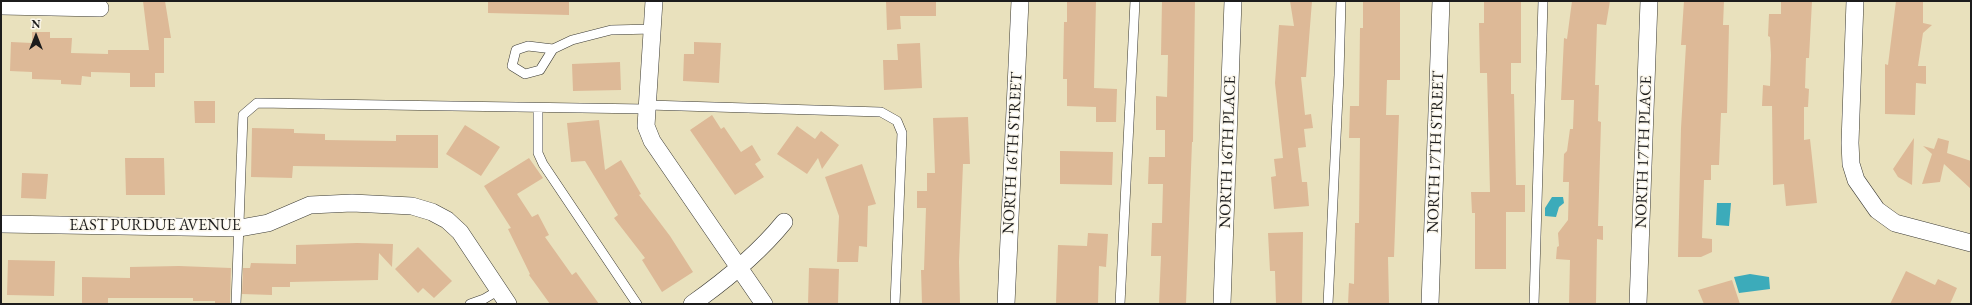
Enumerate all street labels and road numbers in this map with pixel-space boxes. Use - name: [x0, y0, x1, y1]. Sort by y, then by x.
- street label: NORTH 17TH STREET: [1424, 71, 1448, 233]
- street label: NORTH 16TH STREET: [999, 72, 1027, 234]
- street label: NORTH 16TH PLACE: [1216, 75, 1240, 229]
- street label: NORTH 17TH PLACE: [1632, 75, 1656, 229]
- street label: EAST PURDUE AVENUE: [69, 216, 241, 236]

